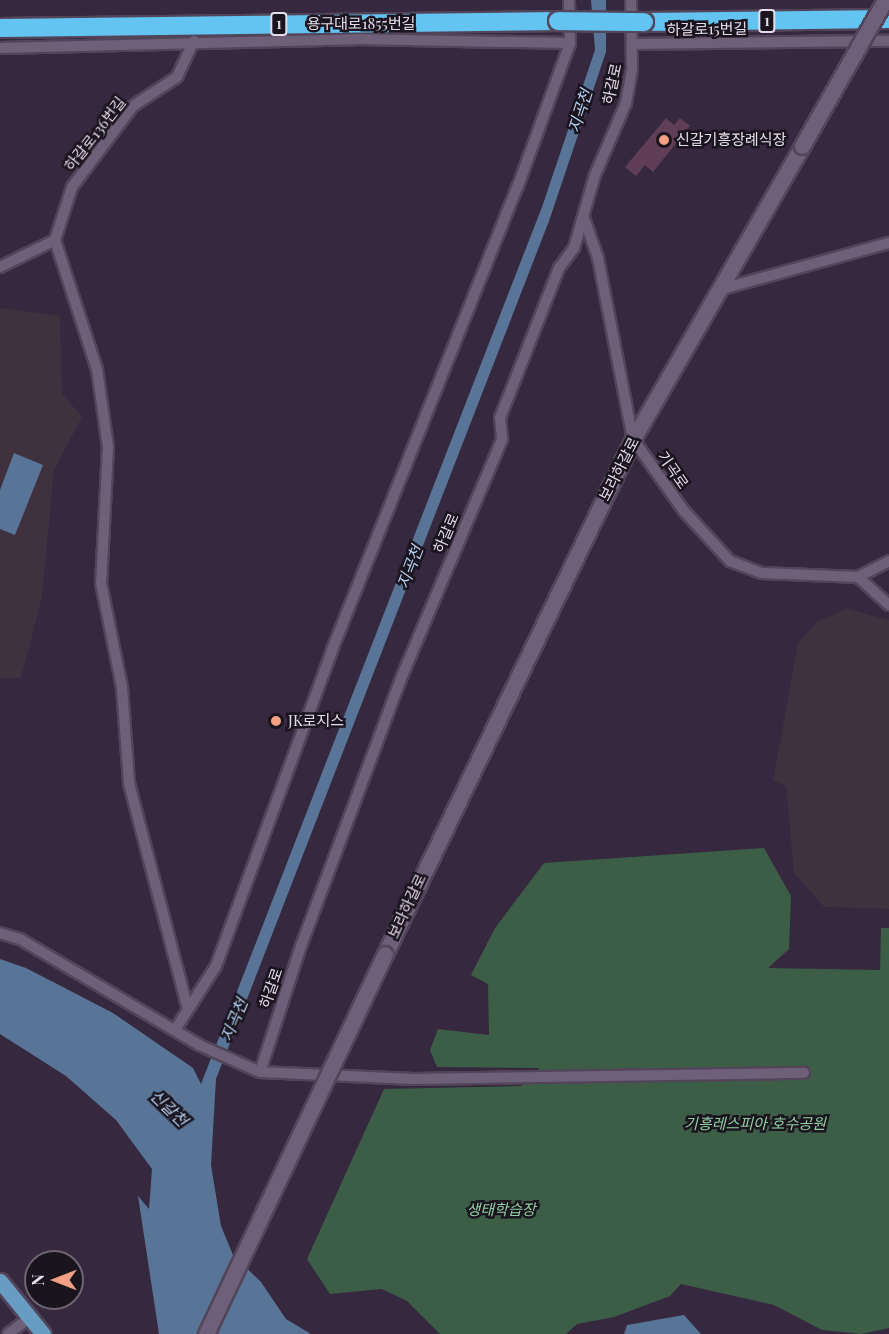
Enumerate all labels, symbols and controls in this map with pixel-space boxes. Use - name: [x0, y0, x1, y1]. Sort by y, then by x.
- road number: 1: [758, 10, 776, 32]
- road number: 1: [270, 13, 288, 35]
- street label: 용구대로1855번길: [307, 15, 415, 33]
- street label: 하갈로15번길: [667, 19, 747, 39]
- street label: 하갈로: [599, 62, 625, 106]
- water label: 지곡천: [564, 87, 596, 135]
- street label: 하갈로136번길: [61, 93, 129, 175]
- place label: 신갈기흥장례식장: [676, 131, 786, 149]
- marker: 신갈기흥장례식장: [657, 133, 671, 147]
- street label: 보라하갈로: [595, 434, 643, 504]
- street label: 기곡로: [654, 448, 692, 492]
- street label: 하갈로: [430, 510, 462, 556]
- water label: 지곡천: [393, 543, 427, 591]
- place label: JK로지스: [288, 712, 344, 730]
- marker: JK로지스: [269, 714, 283, 728]
- street label: 보라하갈로: [384, 871, 430, 941]
- street label: 하갈로: [256, 965, 286, 1011]
- water label: 지곡천: [217, 996, 251, 1044]
- water label: 신갈천: [146, 1086, 192, 1130]
- park label: 기흥레스피아 호수공원: [684, 1115, 826, 1133]
- park label: 생태학습장: [467, 1201, 535, 1219]
- north arrow: [24, 1250, 84, 1310]
- text: N: [27, 1274, 48, 1286]

